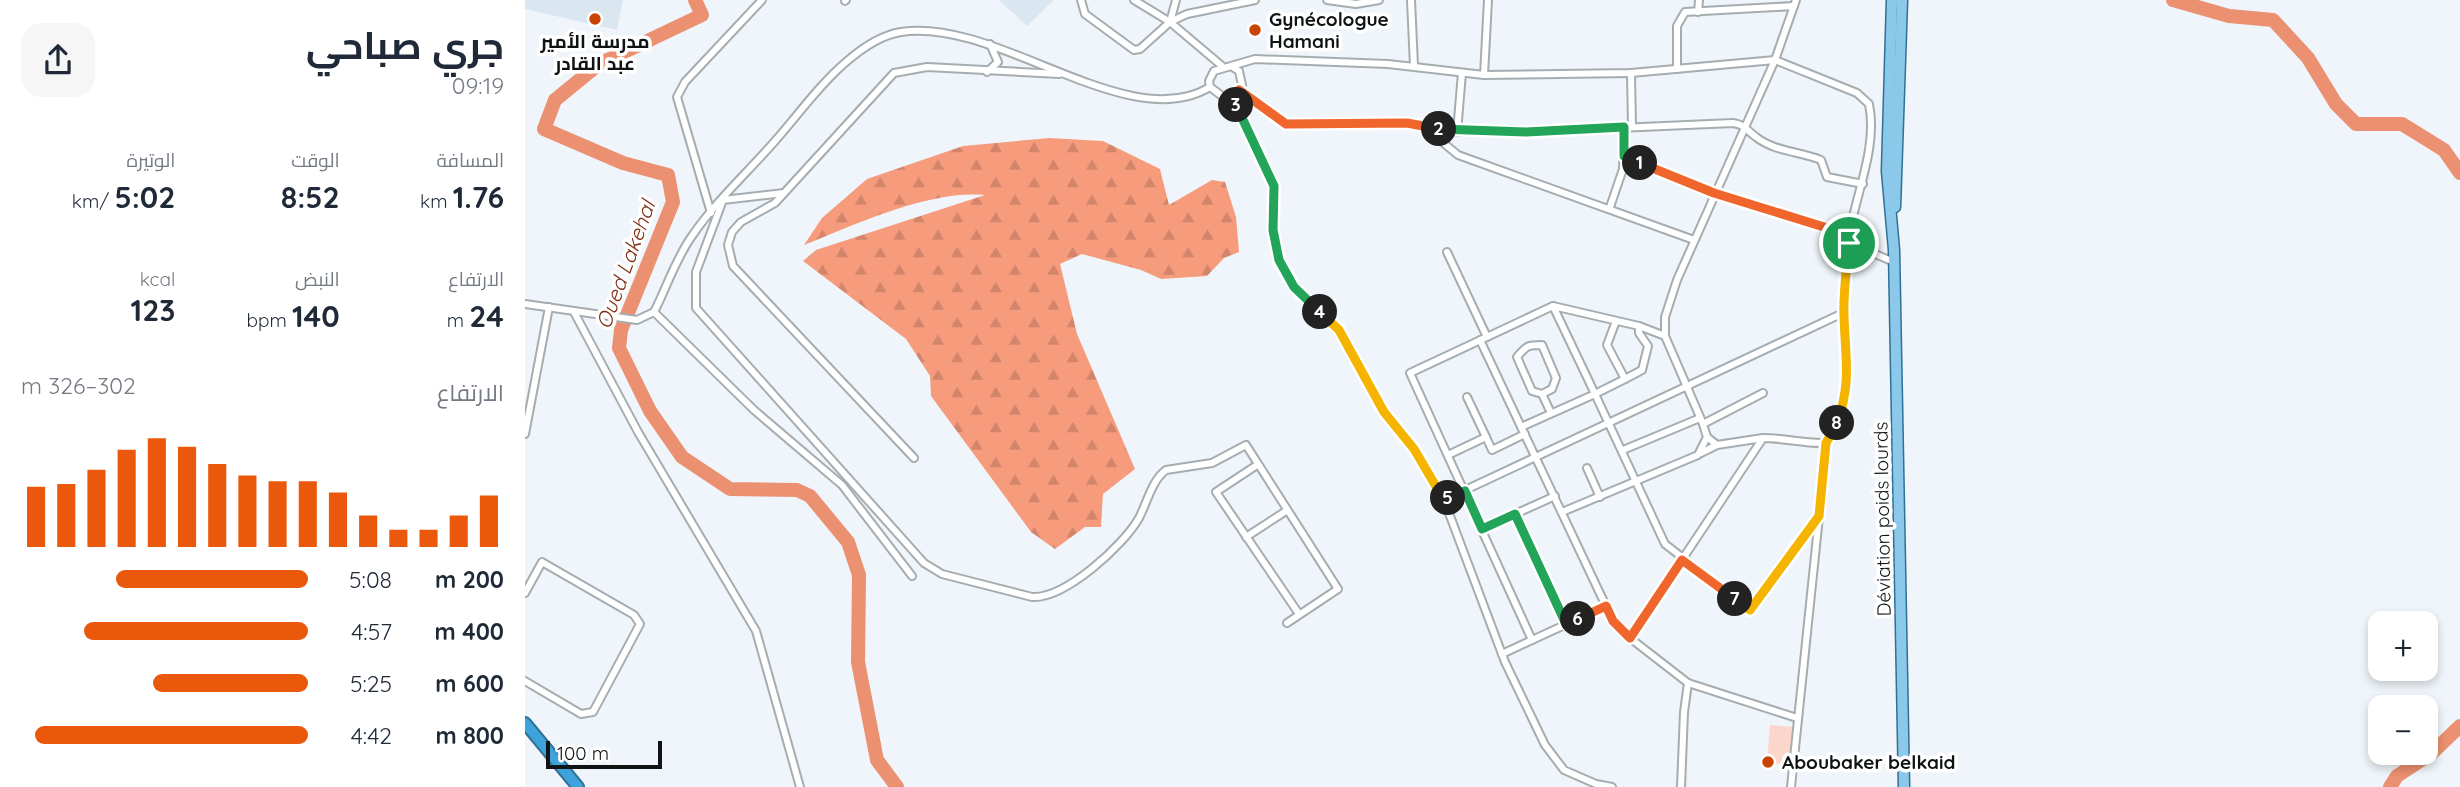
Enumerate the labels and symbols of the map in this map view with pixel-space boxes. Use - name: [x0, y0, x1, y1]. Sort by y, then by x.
- place label: Gynécologue Hamani: [1269, 7, 1389, 53]
- marker: مدرسة الأمير عبد القادر: [587, 11, 603, 27]
- marker: Gynécologue Hamani: [1247, 22, 1263, 38]
- place label: مدرسة الأمير عبد القادر: [540, 29, 649, 75]
- pin: 3: [1219, 88, 1253, 122]
- pin: 2: [1422, 111, 1457, 146]
- pin: 1: [1623, 146, 1657, 180]
- water label: Oued Lakehal: [590, 195, 661, 332]
- pin: [1819, 213, 1879, 273]
- pin: 4: [1303, 294, 1337, 330]
- pin: 8: [1819, 406, 1855, 440]
- street label: Déviation poids lourds: [1868, 421, 1896, 617]
- pin: 5: [1431, 480, 1465, 516]
- pin: 7: [1717, 582, 1753, 616]
- pin: 6: [1561, 602, 1595, 636]
- scale bar: [546, 738, 661, 770]
- place label: Aboubaker belkaid: [1782, 750, 1955, 774]
- marker: Aboubaker belkaid: [1760, 754, 1776, 770]

